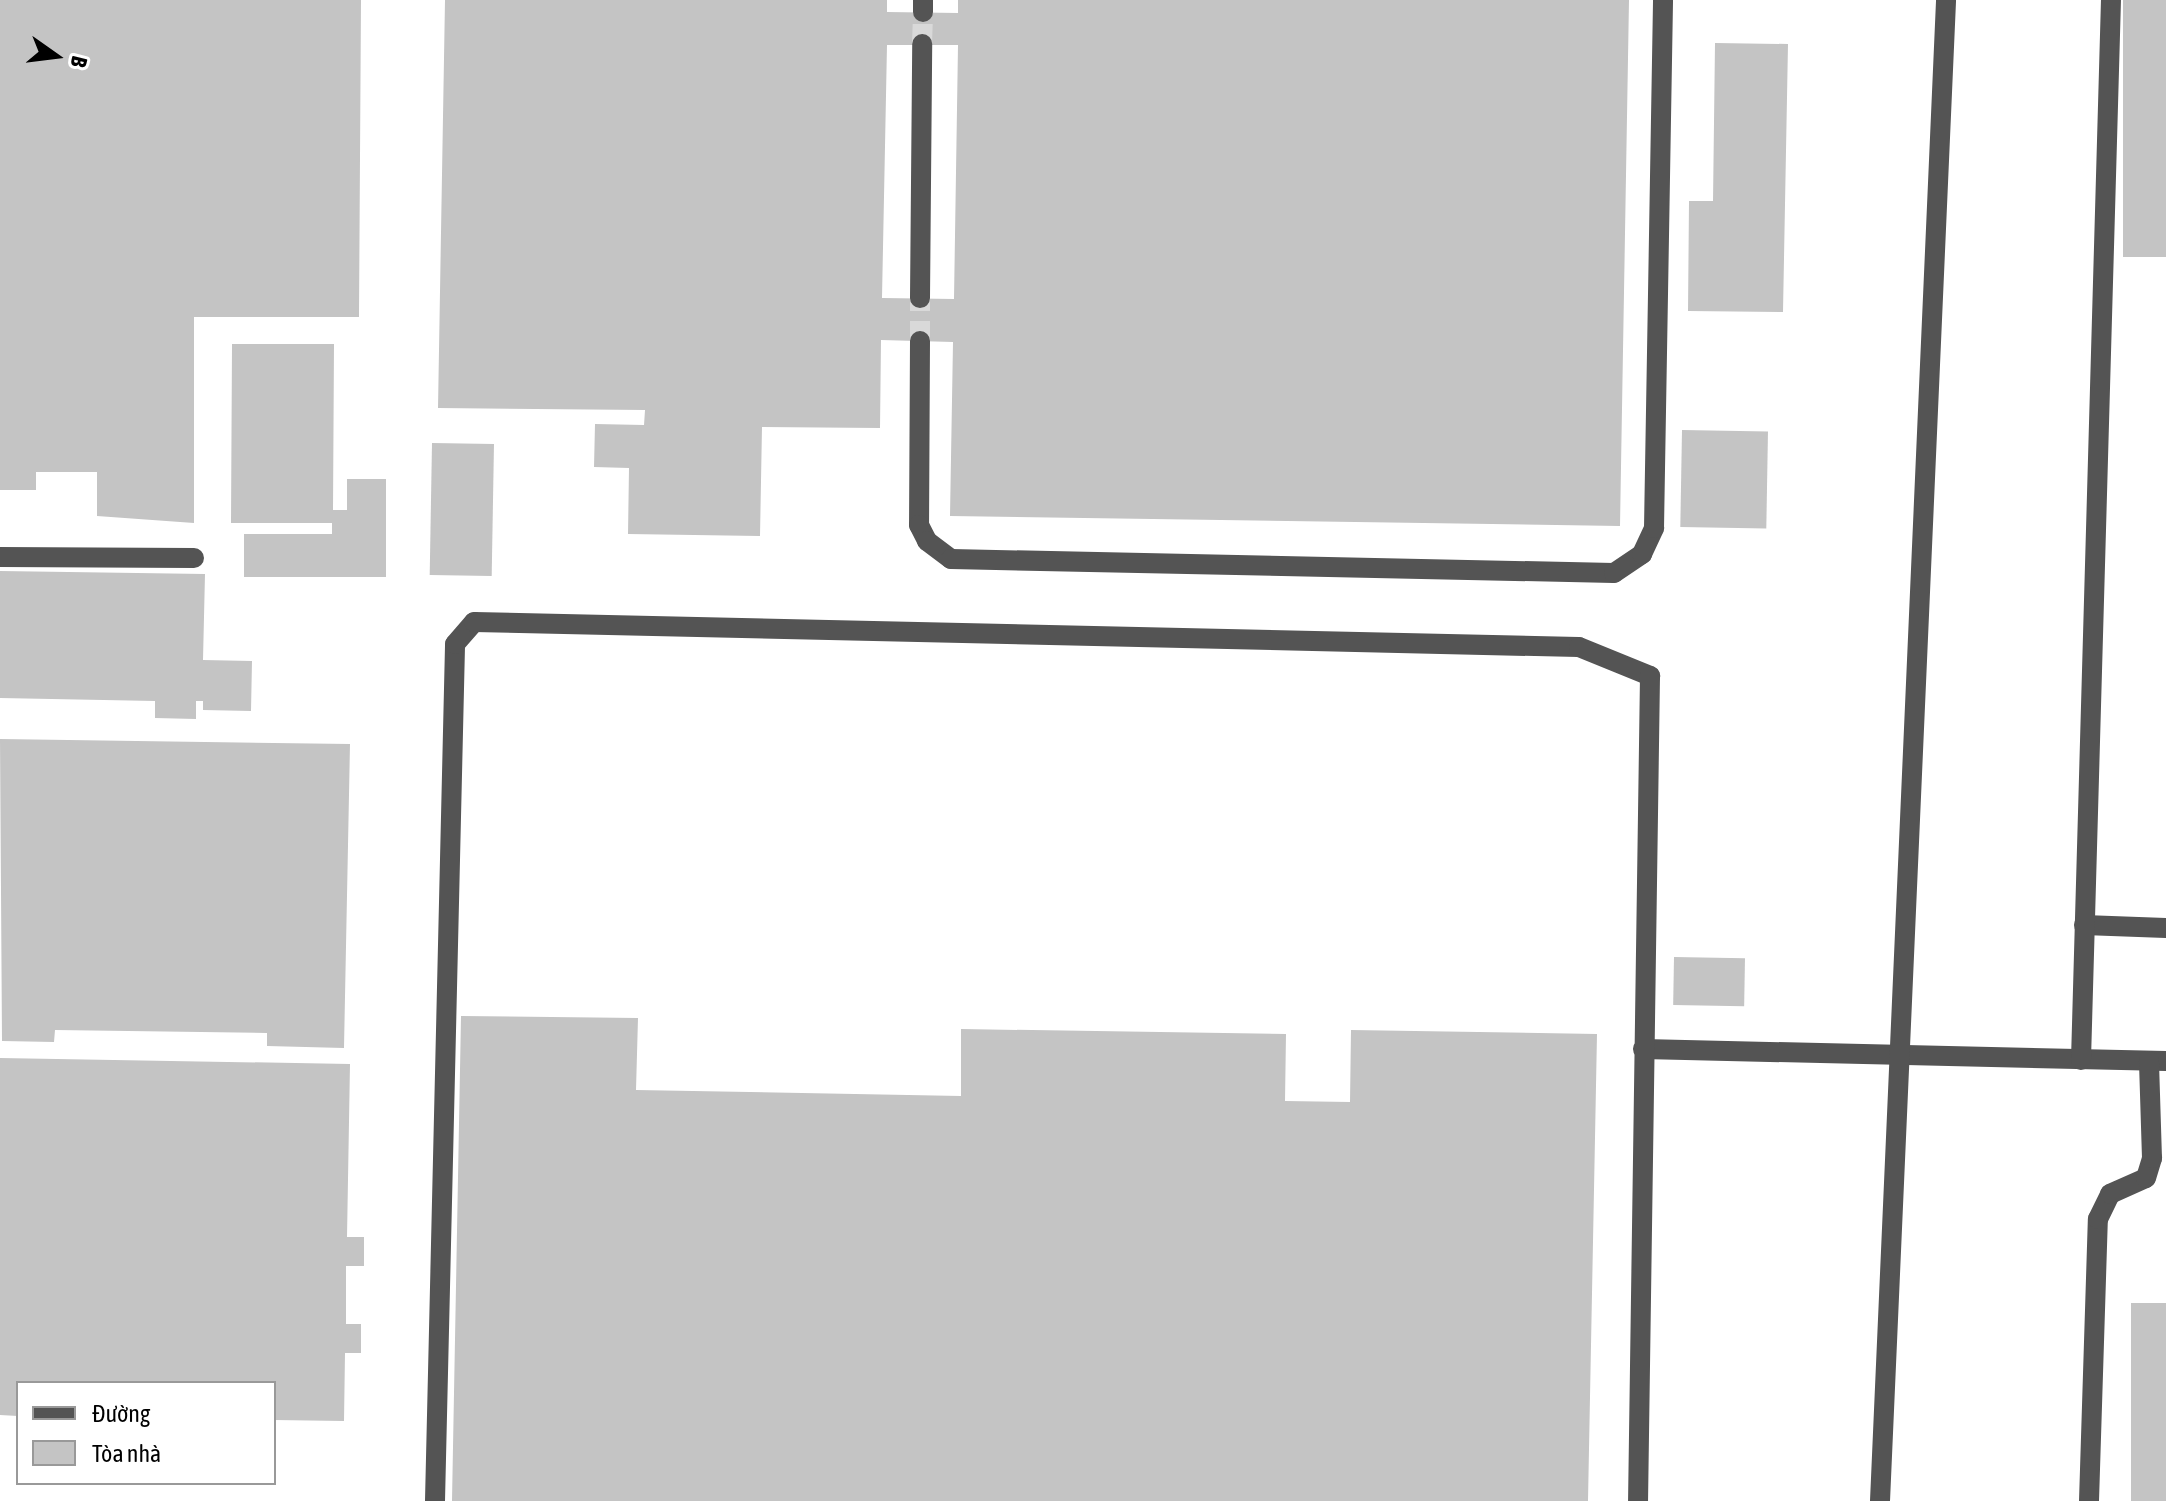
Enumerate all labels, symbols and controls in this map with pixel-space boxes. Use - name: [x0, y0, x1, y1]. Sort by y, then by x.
- north arrow: [16, 16, 96, 96]
- text: B: [65, 54, 93, 70]
- legend: [16, 1381, 276, 1485]
- text: Đường: [92, 1400, 150, 1427]
- text: Tòa nhà: [92, 1440, 161, 1467]

